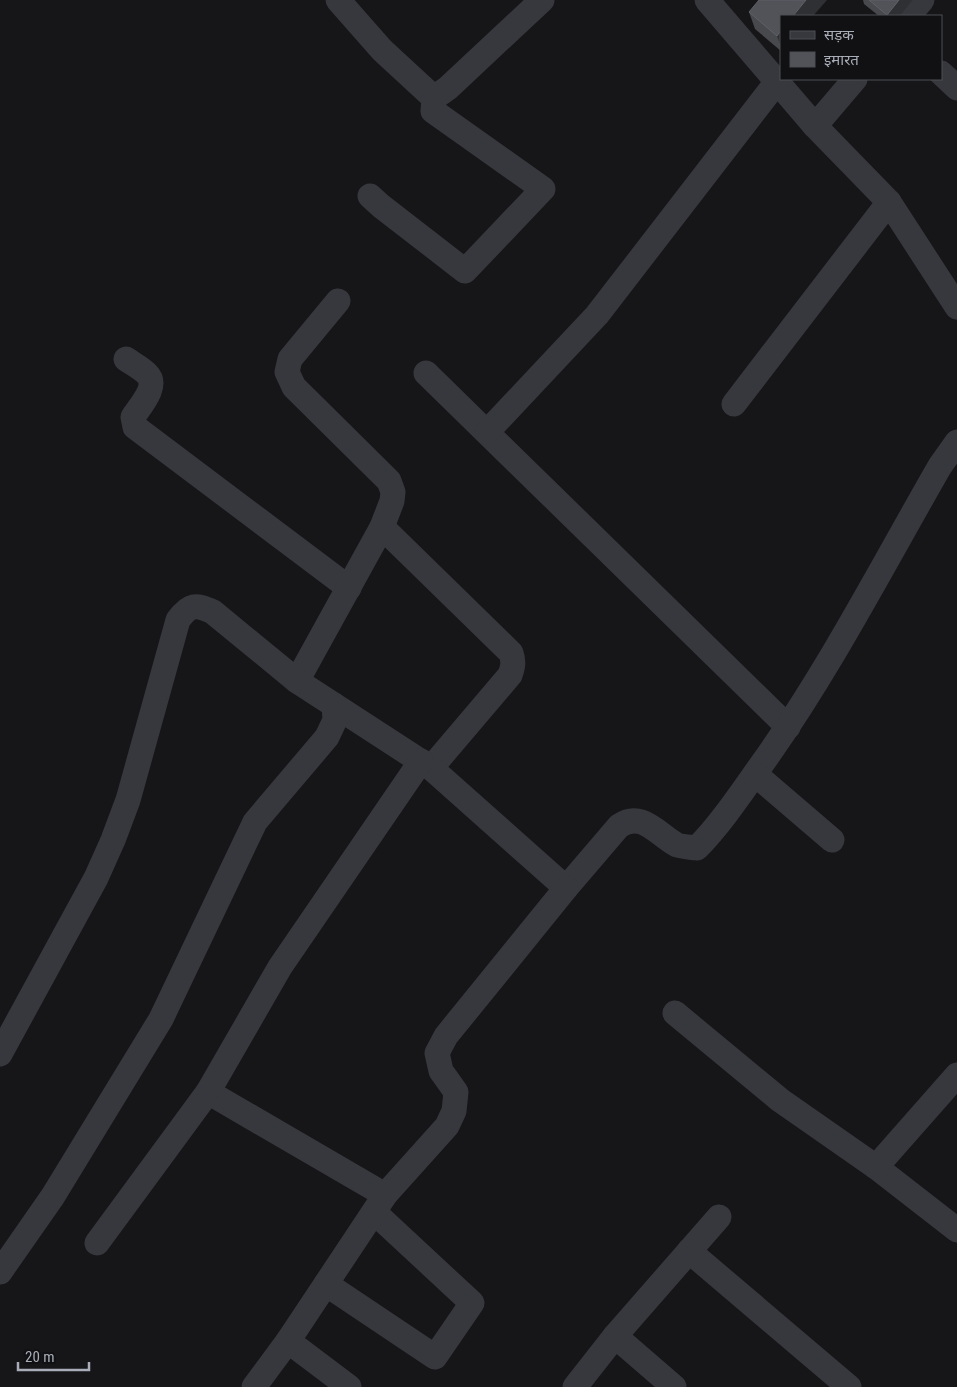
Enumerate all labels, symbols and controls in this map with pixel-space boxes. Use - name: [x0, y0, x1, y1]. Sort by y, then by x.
- legend: [780, 15, 942, 80]
- text: सड़क: [824, 26, 854, 44]
- text: इमारत: [824, 51, 859, 69]
- scale bar: [18, 1340, 89, 1372]
- text: 20 m: [25, 1348, 55, 1366]

